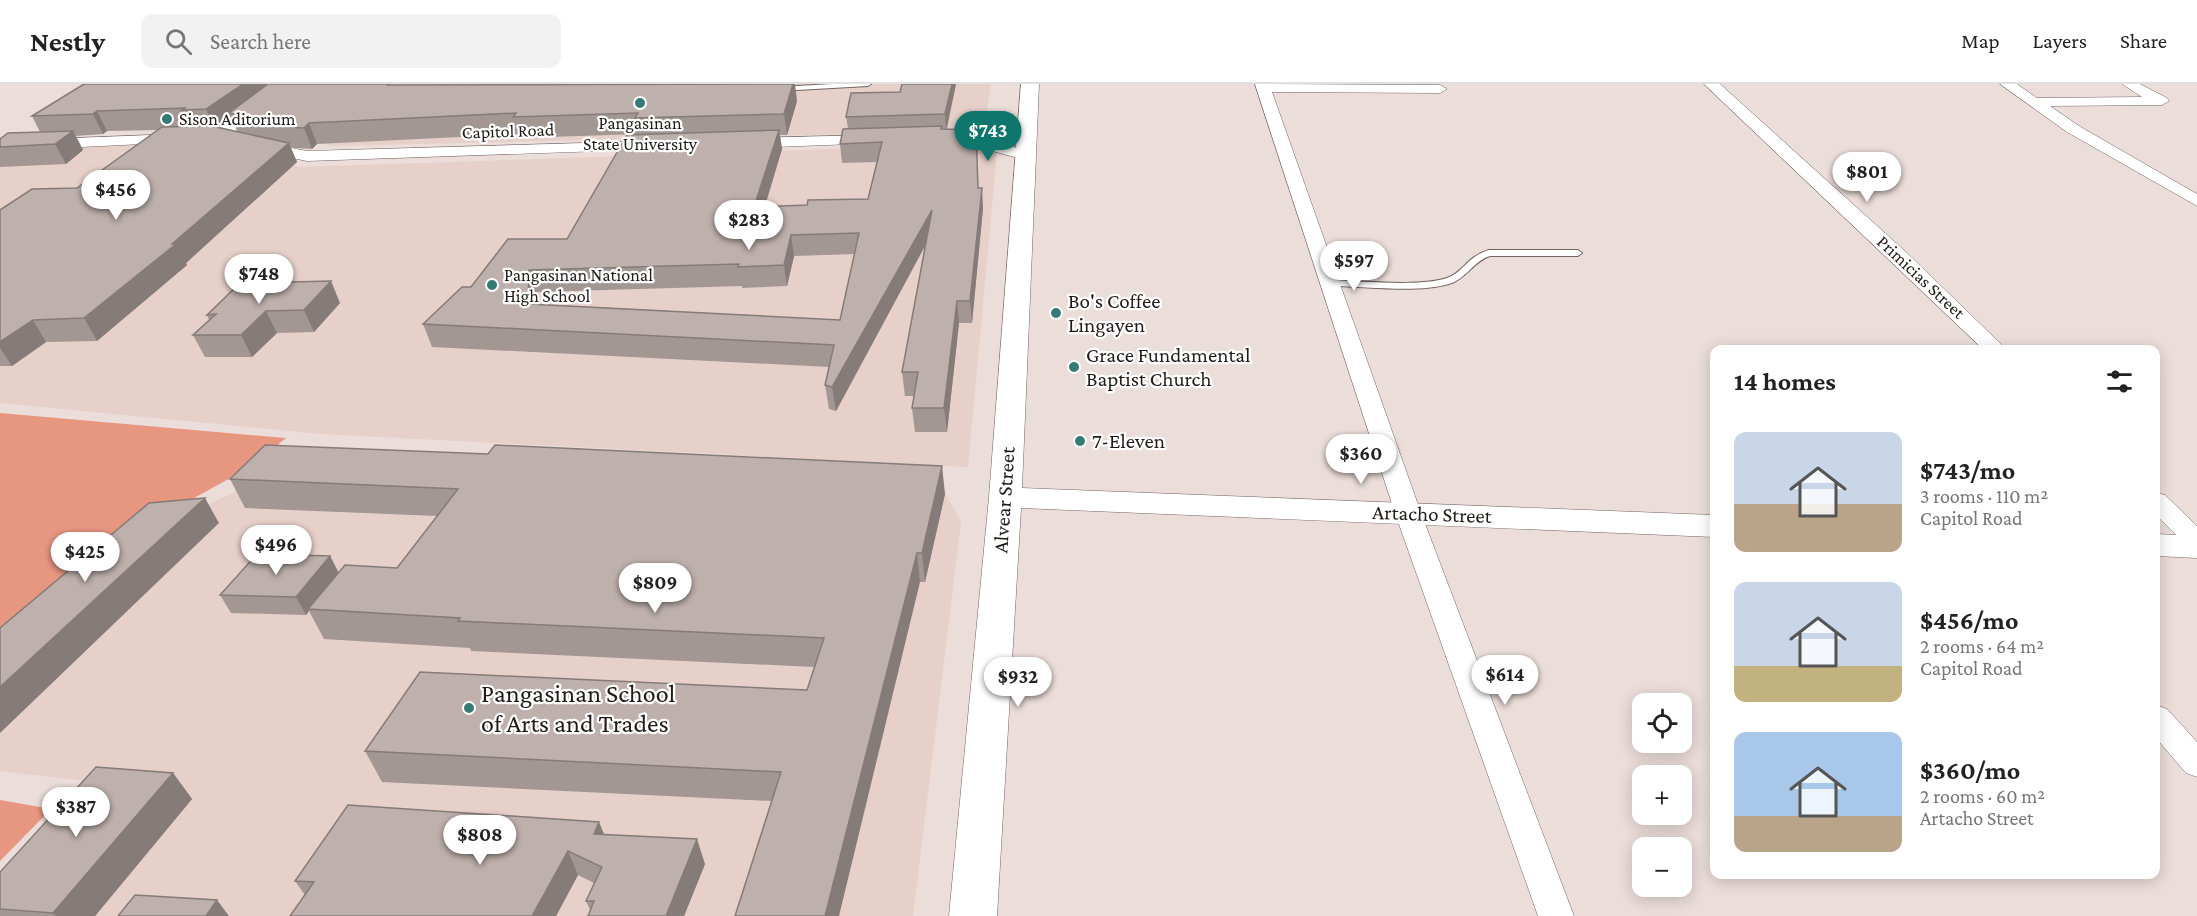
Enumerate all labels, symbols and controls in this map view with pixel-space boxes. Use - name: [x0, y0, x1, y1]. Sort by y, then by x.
- search box: [141, 14, 561, 68]
- icon: search: [162, 25, 195, 58]
- text: Nestly: [30, 26, 105, 57]
- text: Search here: [210, 29, 311, 54]
- text: Map: [1961, 29, 2000, 53]
- text: Layers: [2033, 29, 2087, 53]
- text: Share: [2120, 29, 2167, 53]
- marker: Pangasinan State University: [633, 96, 647, 110]
- place label: Sison Aditorium: [179, 109, 296, 129]
- pin: $743: [952, 111, 1024, 162]
- marker: Sison Aditorium: [160, 112, 174, 126]
- place label: Pangasinan State University: [583, 113, 698, 154]
- street label: Capitol Road: [461, 119, 555, 143]
- text: $743: [968, 119, 1008, 141]
- pin: $801: [1831, 152, 1903, 203]
- text: $801: [1846, 160, 1888, 182]
- pin: $456: [80, 170, 152, 221]
- text: $456: [95, 178, 137, 200]
- pin: $283: [713, 200, 785, 251]
- text: $283: [728, 208, 770, 230]
- street label: Primicias Street: [1873, 231, 1970, 323]
- pin: $597: [1318, 241, 1390, 292]
- text: $597: [1334, 249, 1374, 271]
- pin: $748: [223, 254, 295, 305]
- text: $748: [238, 262, 280, 284]
- place label: Pangasinan National High School: [504, 265, 653, 306]
- marker: Pangasinan National High School: [485, 278, 499, 292]
- place label: Bo's Coffee Lingayen: [1068, 289, 1160, 337]
- marker: Bo's Coffee Lingayen: [1049, 306, 1063, 320]
- place label: Grace Fundamental Baptist Church: [1086, 343, 1251, 391]
- marker: Grace Fundamental Baptist Church: [1067, 360, 1081, 374]
- icon: filters: [2103, 365, 2136, 398]
- text: 14 homes: [1734, 367, 1836, 396]
- place label: 7-Eleven: [1092, 429, 1165, 453]
- marker: 7-Eleven: [1073, 434, 1087, 448]
- pin: $360: [1325, 434, 1397, 485]
- text: $360: [1340, 442, 1382, 464]
- street label: Alvear Street: [988, 445, 1020, 554]
- icon: home: [1782, 456, 1854, 528]
- text: $743/mo: [1920, 456, 2015, 485]
- text: 3 rooms · 110 m²: [1920, 485, 2048, 507]
- street label: Artacho Street: [1372, 500, 1493, 528]
- text: Capitol Road: [1920, 507, 2023, 529]
- pin: $496: [240, 525, 312, 576]
- pin: $425: [49, 532, 121, 583]
- text: $496: [255, 533, 297, 555]
- text: $425: [65, 540, 105, 562]
- pin: $809: [619, 563, 691, 614]
- text: $809: [633, 571, 677, 593]
- icon: home: [1782, 606, 1854, 678]
- text: $456/mo: [1920, 606, 2018, 635]
- text: 2 rooms · 64 m²: [1920, 635, 2044, 657]
- pin: $614: [1469, 655, 1541, 706]
- pin: $932: [982, 657, 1054, 708]
- text: Capitol Road: [1920, 657, 2023, 679]
- text: $614: [1485, 663, 1525, 685]
- text: $932: [998, 665, 1038, 687]
- place label: Pangasinan School of Arts and Trades: [481, 679, 676, 738]
- map controls: [1632, 693, 1692, 897]
- button: locate: [1632, 693, 1692, 753]
- marker: Pangasinan School of Arts and Trades: [462, 701, 476, 715]
- icon: home: [1782, 756, 1854, 828]
- text: $360/mo: [1920, 756, 2020, 785]
- button: +: [1632, 765, 1692, 825]
- text: 2 rooms · 60 m²: [1920, 785, 2045, 807]
- pin: $387: [40, 787, 112, 838]
- text: $387: [56, 795, 96, 817]
- text: Artacho Street: [1920, 807, 2034, 829]
- pin: $808: [444, 815, 516, 866]
- text: $808: [457, 823, 503, 845]
- button: −: [1632, 837, 1692, 897]

